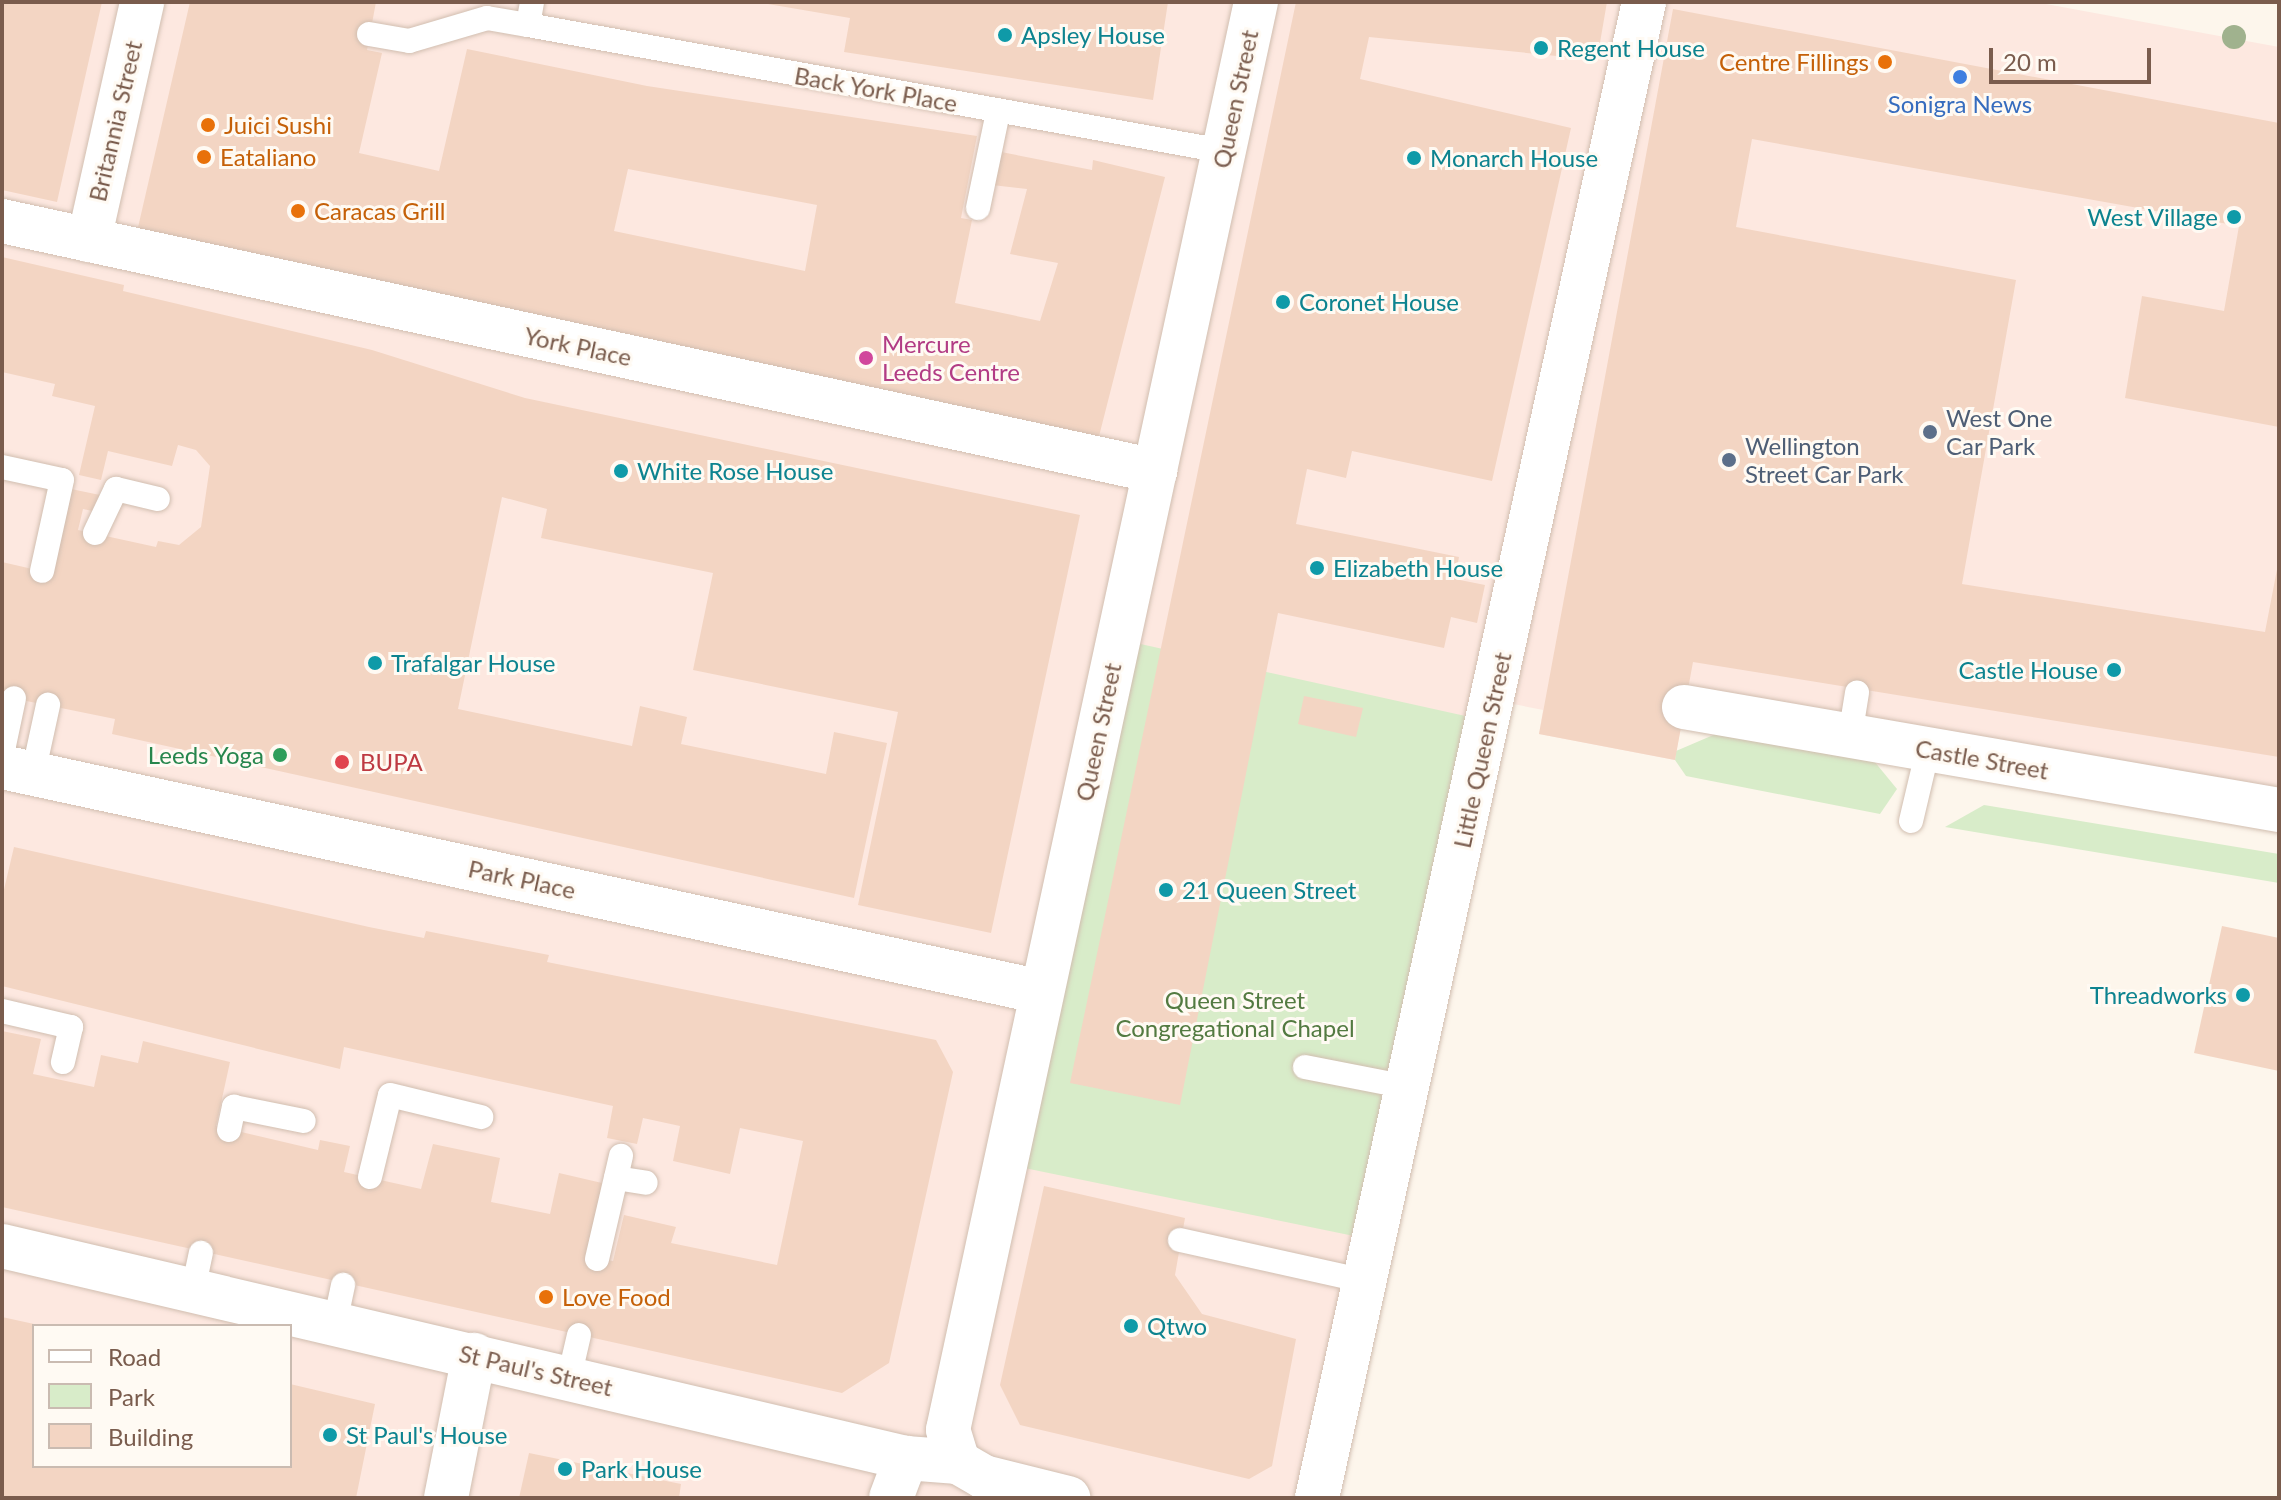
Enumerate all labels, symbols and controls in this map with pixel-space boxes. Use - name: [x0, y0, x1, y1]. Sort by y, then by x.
- place label: Apsley House: [1021, 21, 1166, 49]
- marker: Apsley House: [996, 26, 1014, 44]
- street label: Queen Street: [1206, 27, 1264, 171]
- scale bar: [1993, 32, 2155, 82]
- place label: Regent House: [1557, 34, 1705, 62]
- street label: Britannia Street: [83, 38, 147, 204]
- marker: Regent House: [1532, 39, 1550, 57]
- text: 20 m: [2003, 47, 2057, 76]
- place label: Centre Fillings: [1719, 48, 1869, 76]
- marker: Centre Fillings: [1876, 53, 1894, 71]
- street label: Back York Place: [792, 60, 960, 118]
- marker: Sonigra News: [1951, 68, 1969, 86]
- place label: Sonigra News: [1888, 90, 2032, 118]
- place label: Juici Sushi: [224, 111, 332, 139]
- marker: Juici Sushi: [199, 116, 217, 134]
- place label: Eataliano: [220, 143, 316, 171]
- place label: Monarch House: [1430, 144, 1598, 172]
- marker: Eataliano: [195, 148, 213, 166]
- marker: Monarch House: [1405, 149, 1423, 167]
- place label: Caracas Grill: [314, 197, 446, 225]
- marker: Caracas Grill: [289, 202, 307, 220]
- place label: West Village: [2086, 203, 2218, 231]
- marker: West Village: [2225, 208, 2243, 226]
- place label: Coronet House: [1299, 288, 1459, 316]
- marker: Coronet House: [1274, 293, 1292, 311]
- street label: York Place: [522, 321, 634, 371]
- place label: Mercure Leeds Centre: [882, 330, 1020, 386]
- marker: Mercure Leeds Centre: [857, 349, 875, 367]
- place label: West One Car Park: [1946, 404, 2052, 460]
- marker: West One Car Park: [1921, 423, 1939, 441]
- place label: Wellington Street Car Park: [1745, 432, 1904, 488]
- marker: Wellington Street Car Park: [1720, 451, 1738, 469]
- place label: White Rose House: [637, 457, 833, 485]
- marker: White Rose House: [612, 462, 630, 480]
- place label: Elizabeth House: [1333, 554, 1503, 582]
- marker: Elizabeth House: [1308, 559, 1326, 577]
- place label: Trafalgar House: [391, 649, 556, 677]
- street label: Little Queen Street: [1447, 649, 1517, 851]
- marker: Trafalgar House: [366, 654, 384, 672]
- place label: Castle House: [1959, 656, 2098, 684]
- street label: Queen Street: [1069, 660, 1127, 804]
- marker: Castle House: [2105, 661, 2123, 679]
- street label: Castle Street: [1913, 733, 2051, 785]
- place label: Leeds Yoga: [147, 741, 264, 769]
- marker: Leeds Yoga: [271, 746, 289, 764]
- place label: BUPA: [360, 748, 423, 776]
- marker: BUPA: [331, 751, 353, 773]
- street label: Park Place: [466, 854, 578, 904]
- place label: 21 Queen Street: [1182, 876, 1356, 904]
- marker: 21 Queen Street: [1157, 881, 1175, 899]
- place label: Threadworks: [2090, 981, 2227, 1009]
- park label: Queen Street Congregational Chapel: [1115, 986, 1355, 1042]
- marker: Threadworks: [2234, 986, 2252, 1004]
- place label: Love Food: [562, 1283, 671, 1311]
- marker: Love Food: [537, 1288, 555, 1306]
- place label: Qtwo: [1147, 1312, 1207, 1340]
- marker: Qtwo: [1122, 1317, 1140, 1335]
- legend: [32, 1324, 292, 1468]
- street label: St Paul's Street: [456, 1338, 616, 1402]
- text: Road: [108, 1342, 161, 1371]
- text: Park: [108, 1382, 155, 1411]
- place label: St Paul's House: [346, 1421, 507, 1449]
- text: Building: [108, 1422, 193, 1451]
- marker: St Paul's House: [321, 1426, 339, 1444]
- place label: Park House: [581, 1455, 702, 1483]
- marker: Park House: [556, 1460, 574, 1478]

